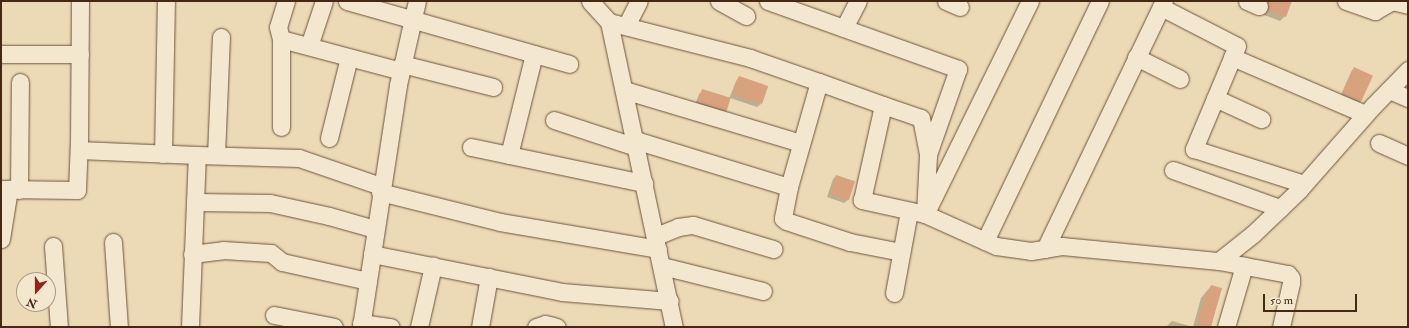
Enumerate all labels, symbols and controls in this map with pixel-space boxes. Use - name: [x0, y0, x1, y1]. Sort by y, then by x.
- north arrow: [16, 272, 56, 312]
- scale bar: [1265, 286, 1359, 312]
- text: 50 m: [1270, 293, 1293, 308]
- text: N: [25, 295, 39, 311]

